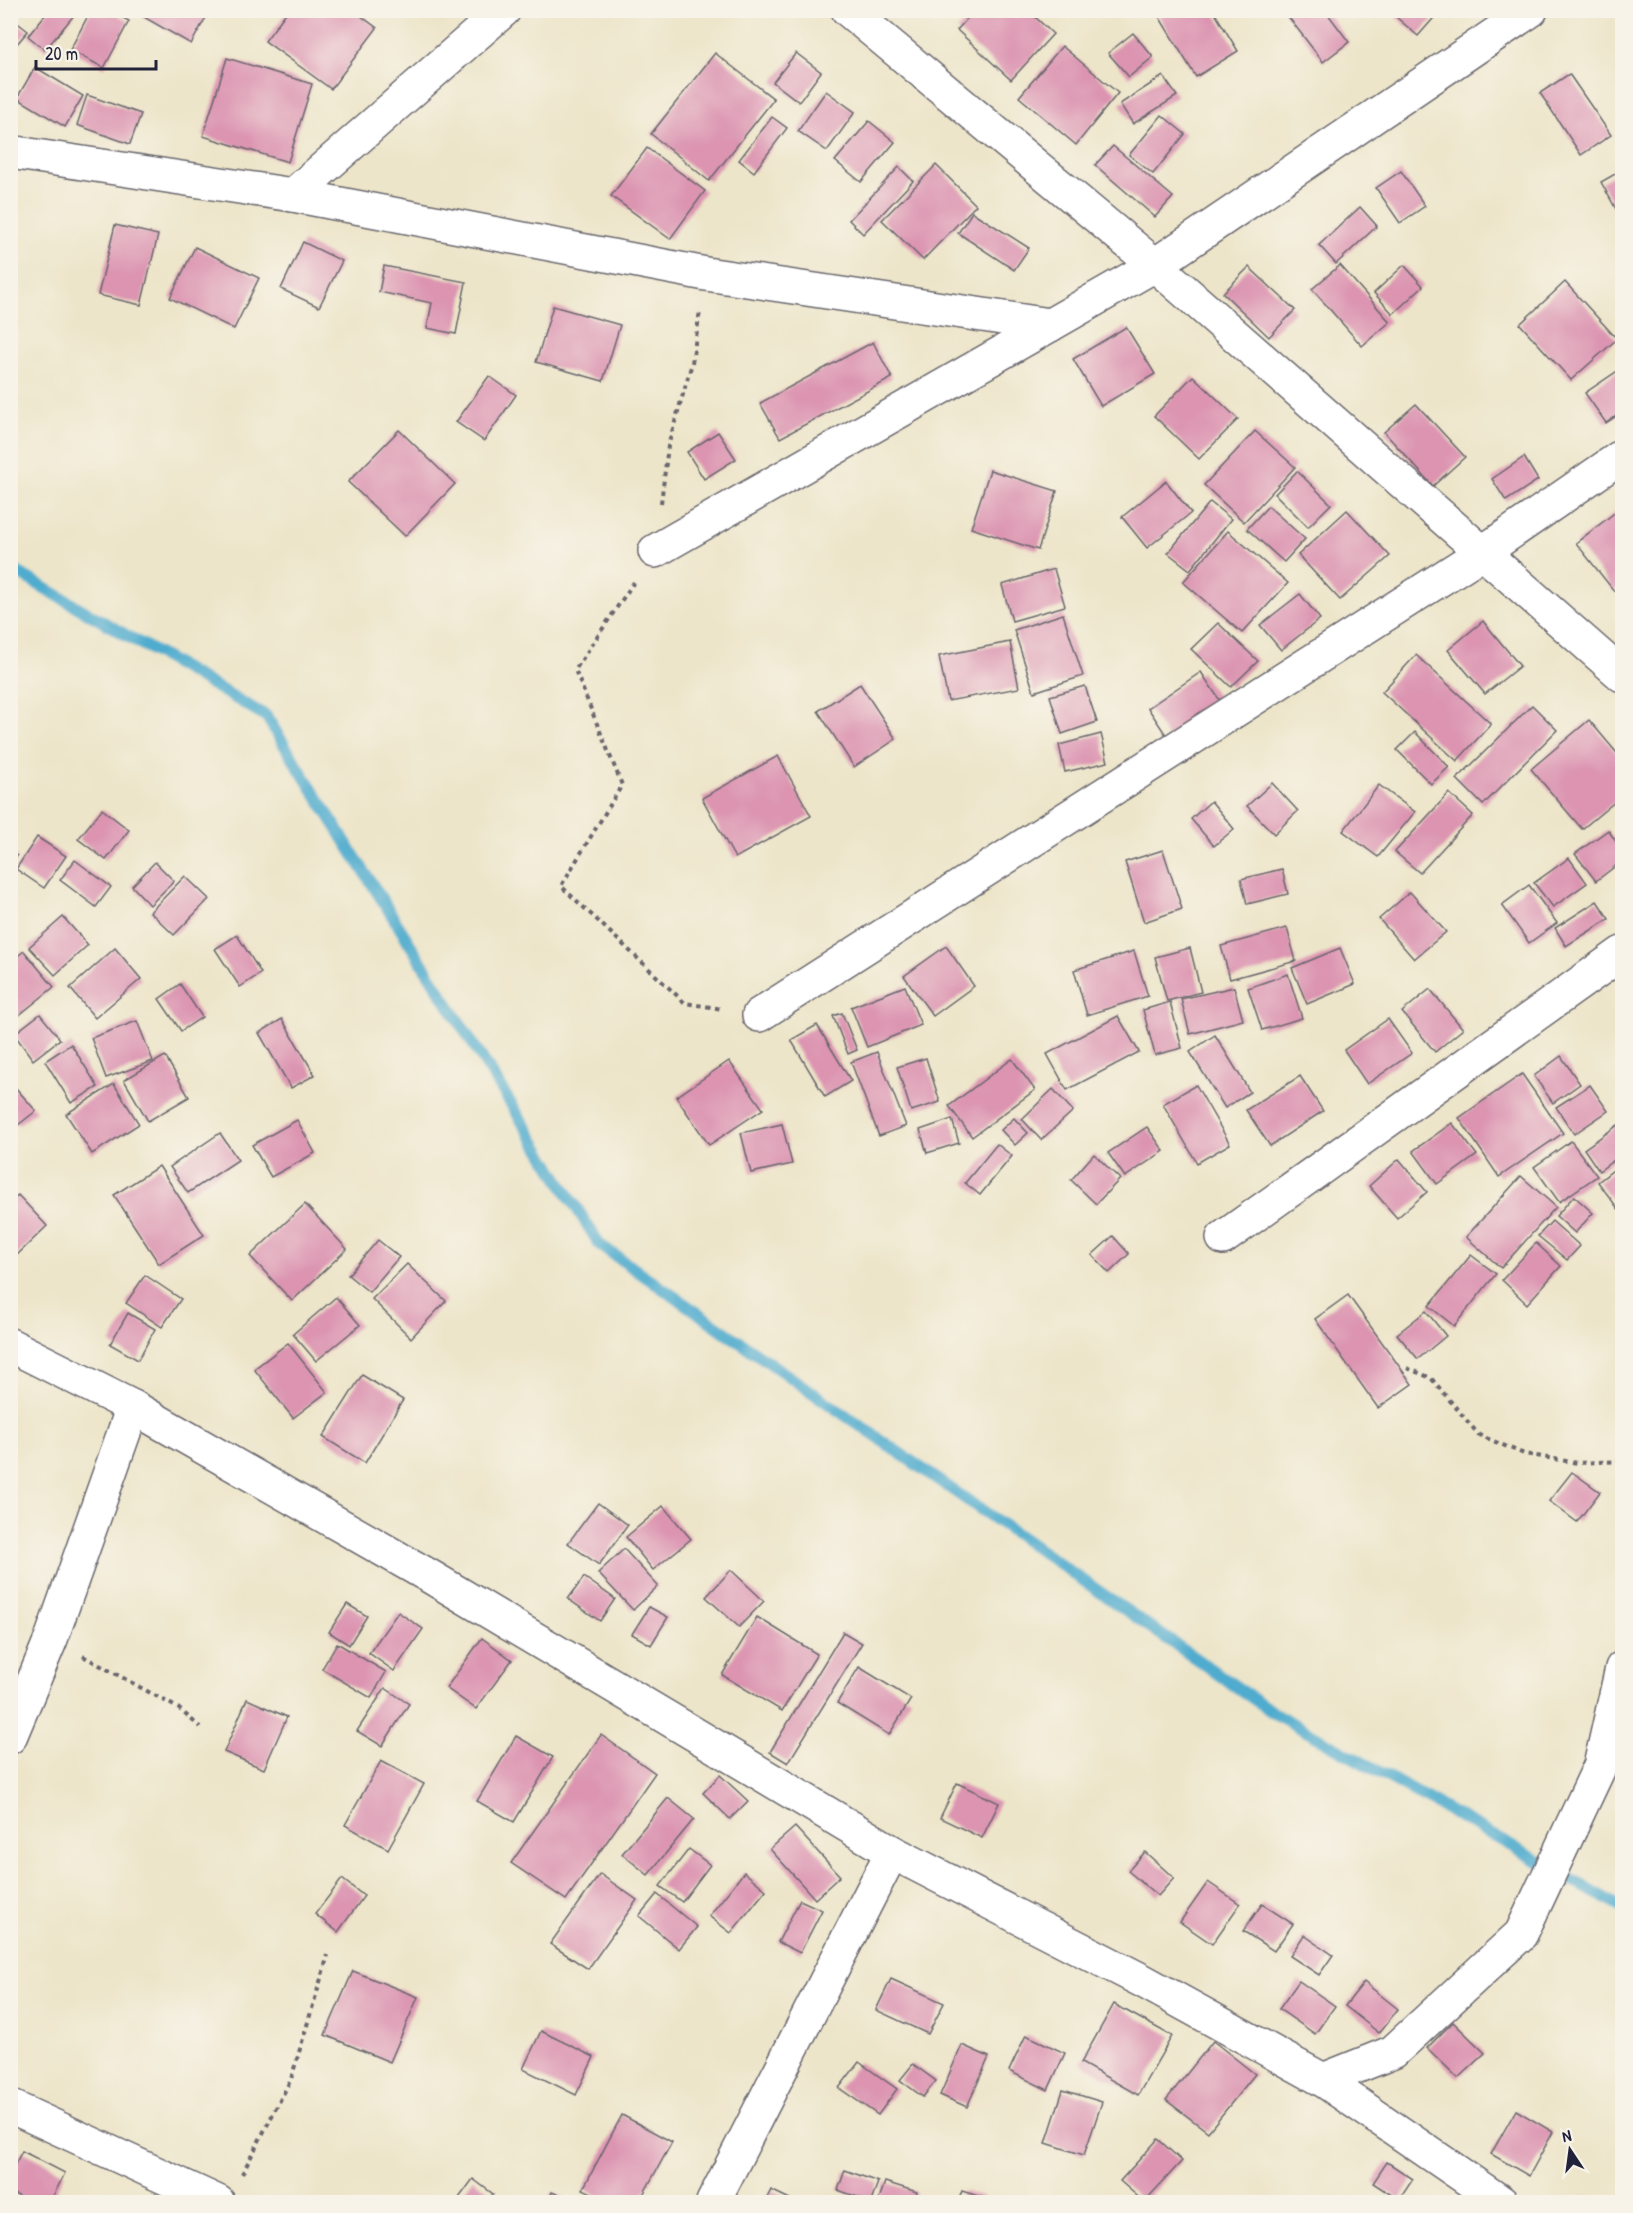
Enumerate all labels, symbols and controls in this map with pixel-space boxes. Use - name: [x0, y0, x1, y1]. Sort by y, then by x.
- scale bar: [36, 33, 156, 71]
- text: 20 m: [45, 41, 78, 66]
- north arrow: [1540, 2120, 1600, 2180]
- text: N: [1560, 2124, 1574, 2147]

